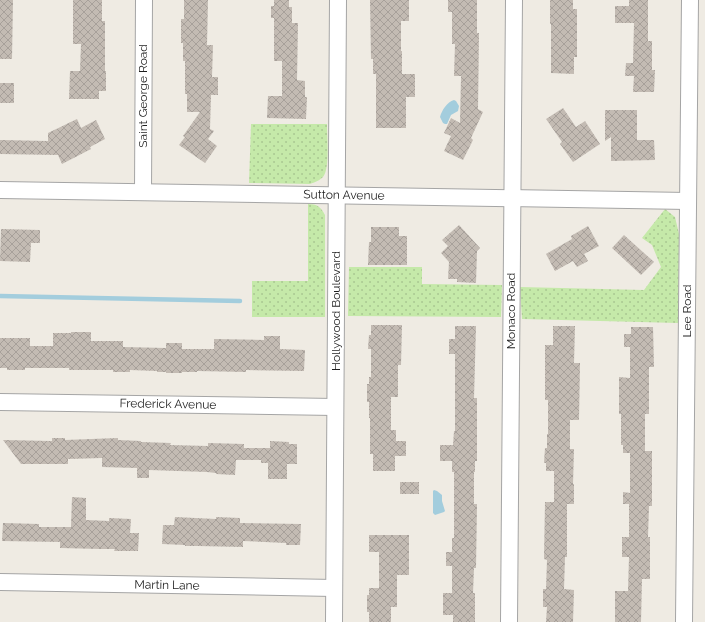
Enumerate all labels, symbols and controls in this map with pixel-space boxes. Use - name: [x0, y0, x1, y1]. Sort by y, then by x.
- street label: Saint George Road: [136, 44, 150, 148]
- street label: Sutton Avenue: [303, 187, 385, 203]
- street label: Hollywood Boulevard: [329, 251, 343, 371]
- street label: Monaco Road: [504, 273, 518, 349]
- street label: Lee Road: [680, 285, 694, 337]
- street label: Frederick Avenue: [120, 396, 216, 412]
- street label: Martin Lane: [134, 577, 200, 593]

